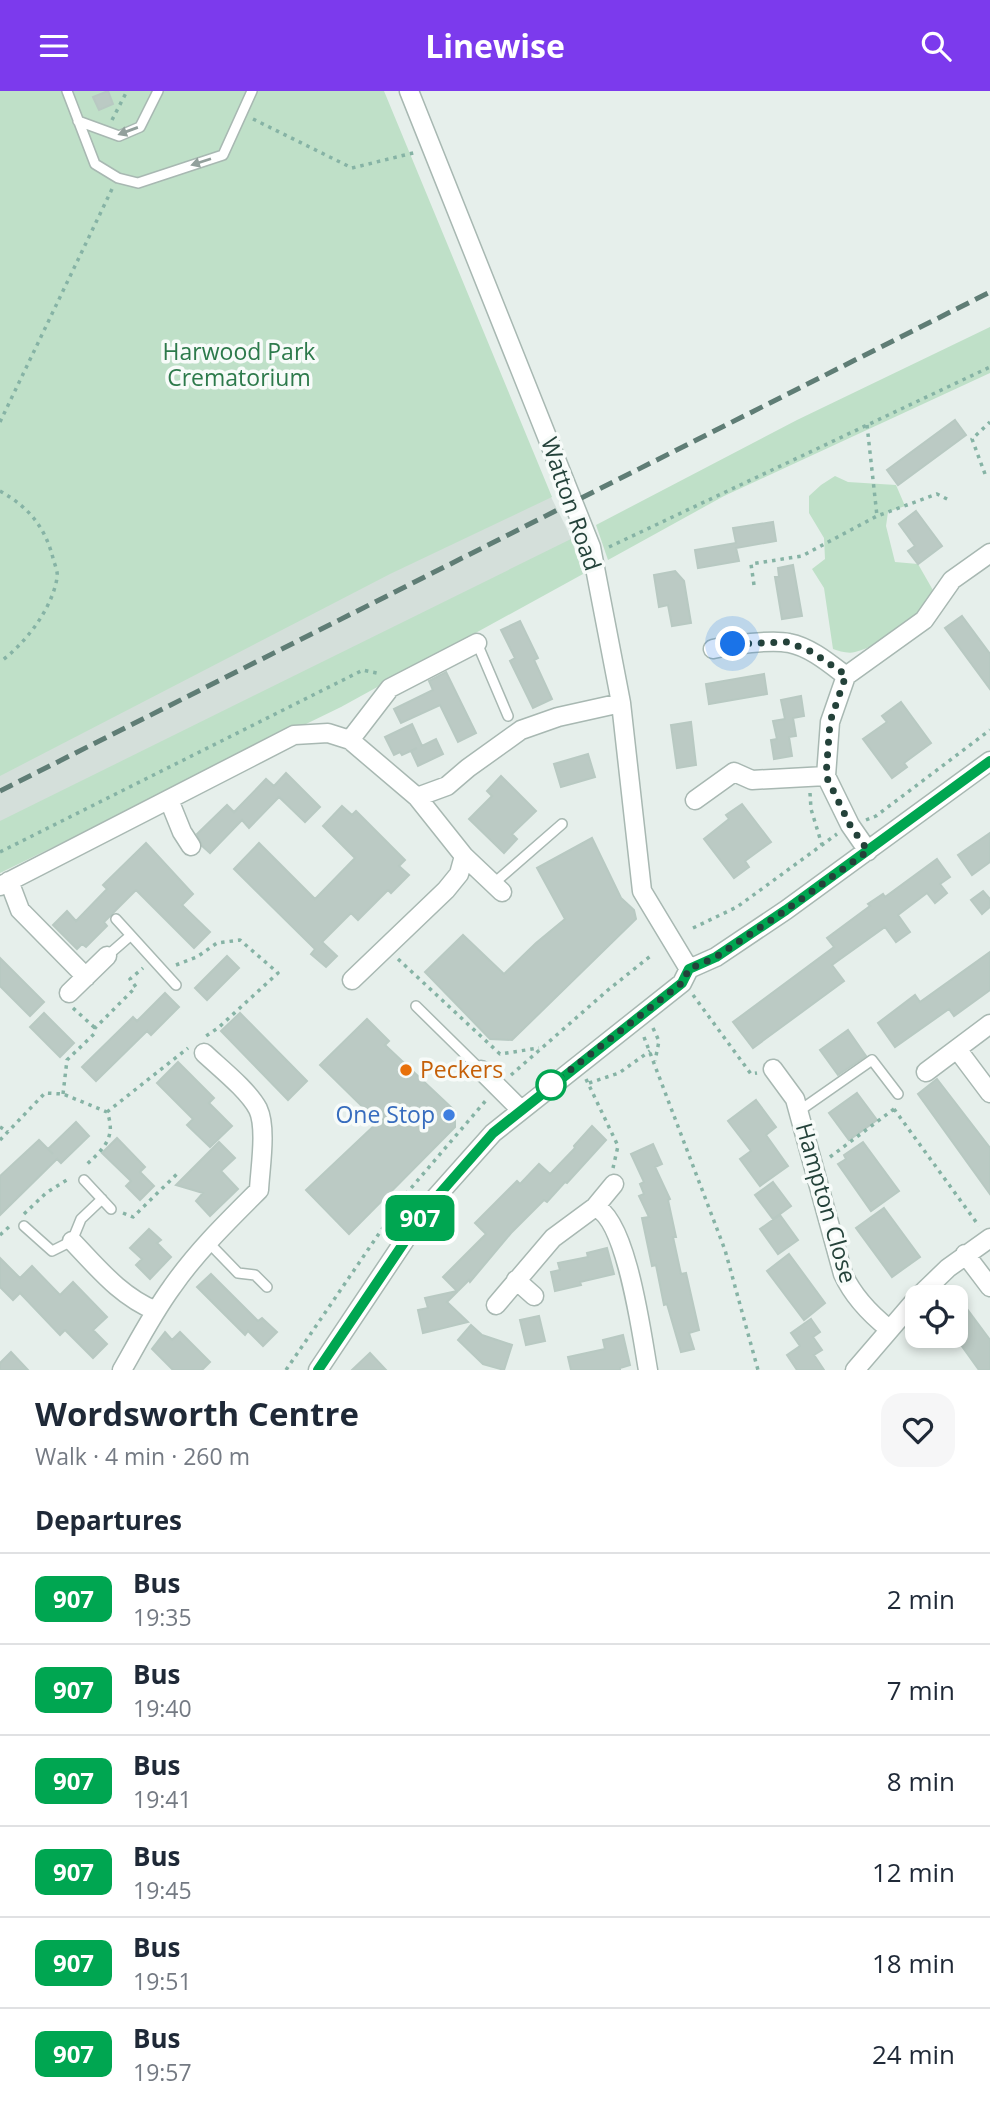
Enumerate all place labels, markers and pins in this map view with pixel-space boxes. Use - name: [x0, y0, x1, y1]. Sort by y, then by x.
- place label: Peckers: [420, 1053, 503, 1085]
- marker: Peckers: [398, 1062, 414, 1078]
- unlabelled marker: [536, 1070, 566, 1100]
- place label: One Stop: [335, 1098, 435, 1130]
- marker: One Stop: [441, 1107, 457, 1123]

